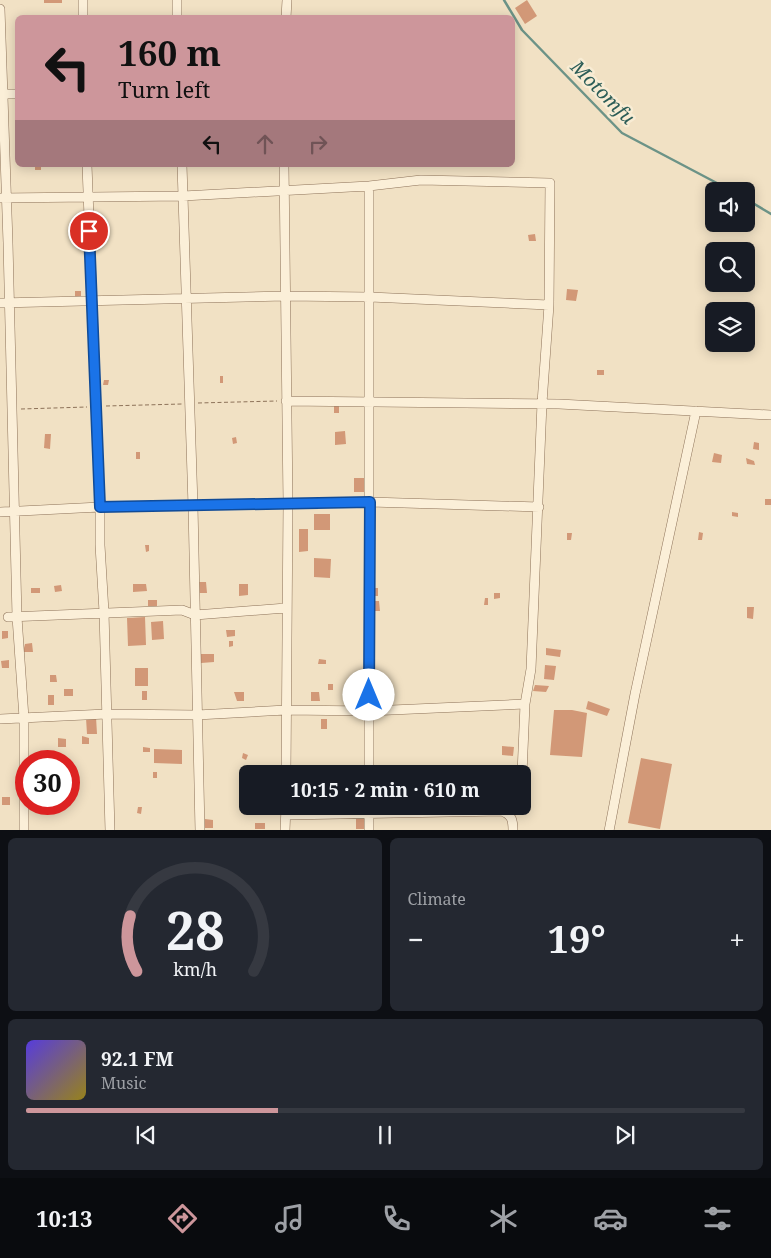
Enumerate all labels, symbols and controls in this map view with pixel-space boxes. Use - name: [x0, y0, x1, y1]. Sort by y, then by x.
- text: 160 m: [118, 29, 221, 76]
- icon: left: [35, 35, 100, 100]
- water label: Motomfu: [564, 53, 641, 130]
- text: Turn left: [118, 74, 210, 104]
- icon: left: [198, 130, 226, 158]
- icon: ahead: [251, 130, 279, 158]
- icon: right: [304, 130, 332, 158]
- map controls: [705, 182, 755, 352]
- button: sound: [705, 182, 755, 232]
- pin: [68, 210, 110, 252]
- icon: arrive: [75, 217, 103, 245]
- button: search: [705, 242, 755, 292]
- button: layers: [705, 302, 755, 352]
- position arrow: [342, 668, 394, 720]
- speed limit sign: 30: [15, 750, 80, 815]
- text: 10:15 · 2 min · 610 m: [290, 777, 480, 803]
- text: Climate: [408, 888, 466, 910]
- text: 28: [165, 894, 224, 965]
- text: 19°: [547, 912, 606, 964]
- text: −: [408, 920, 424, 958]
- text: +: [729, 920, 745, 958]
- text: km/h: [173, 957, 217, 981]
- text: 92.1 FM: [101, 1046, 174, 1072]
- text: Music: [101, 1072, 146, 1094]
- icon: previous: [132, 1121, 160, 1149]
- icon: pause: [371, 1121, 399, 1149]
- icon: next: [611, 1121, 639, 1149]
- icon: directions: [165, 1201, 200, 1236]
- icon: music: [272, 1201, 307, 1236]
- icon: phone: [379, 1201, 414, 1236]
- icon: climate: [486, 1201, 521, 1236]
- icon: car: [593, 1201, 628, 1236]
- icon: filters: [700, 1201, 735, 1236]
- text: 10:13: [36, 1203, 92, 1233]

